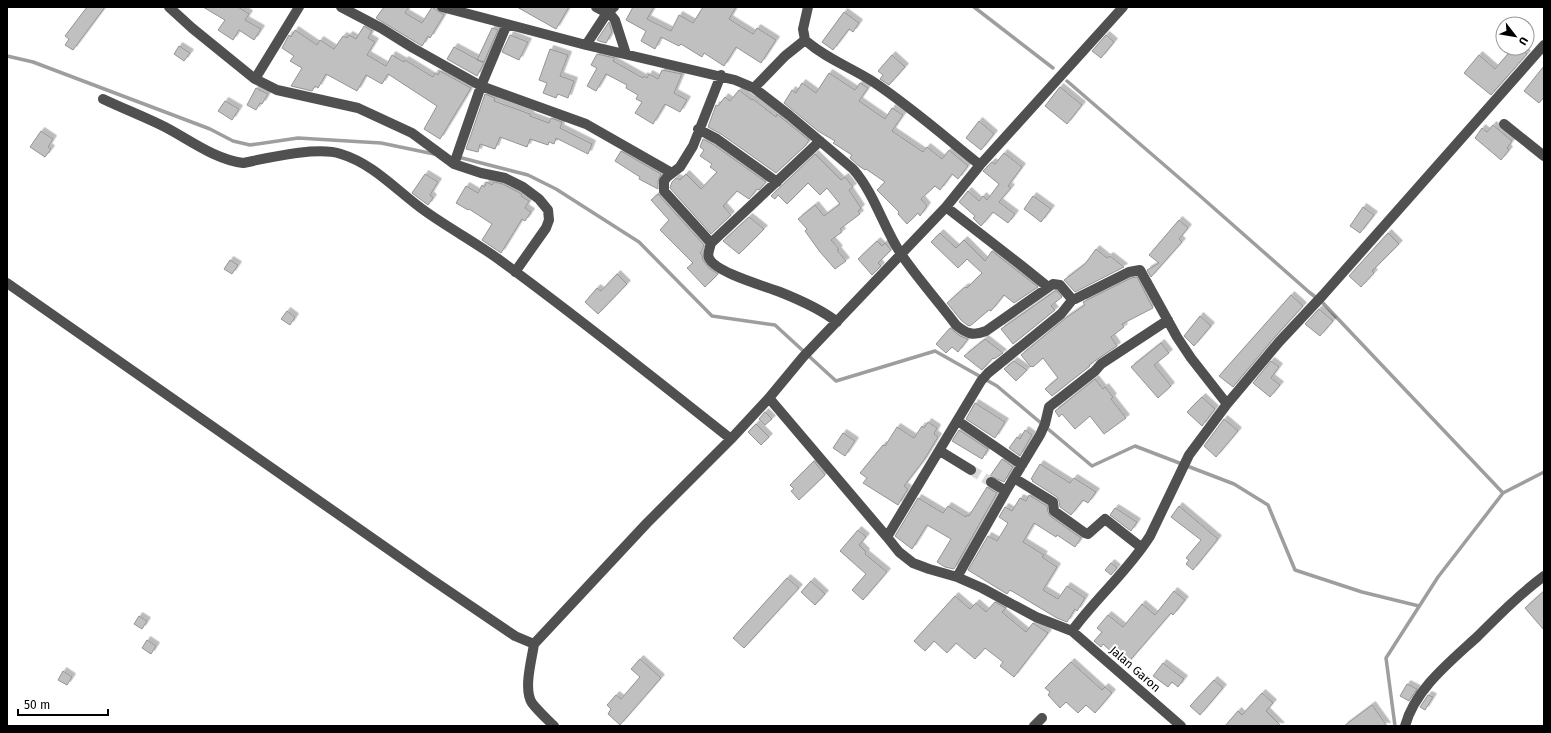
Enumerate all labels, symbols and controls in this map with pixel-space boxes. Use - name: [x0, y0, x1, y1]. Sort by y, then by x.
- north arrow: [1495, 16, 1535, 56]
- text: U: [1516, 34, 1531, 47]
- street label: Jalan Garon: [1107, 643, 1163, 695]
- scale bar: [18, 691, 108, 717]
- text: 50 m: [24, 698, 50, 712]

